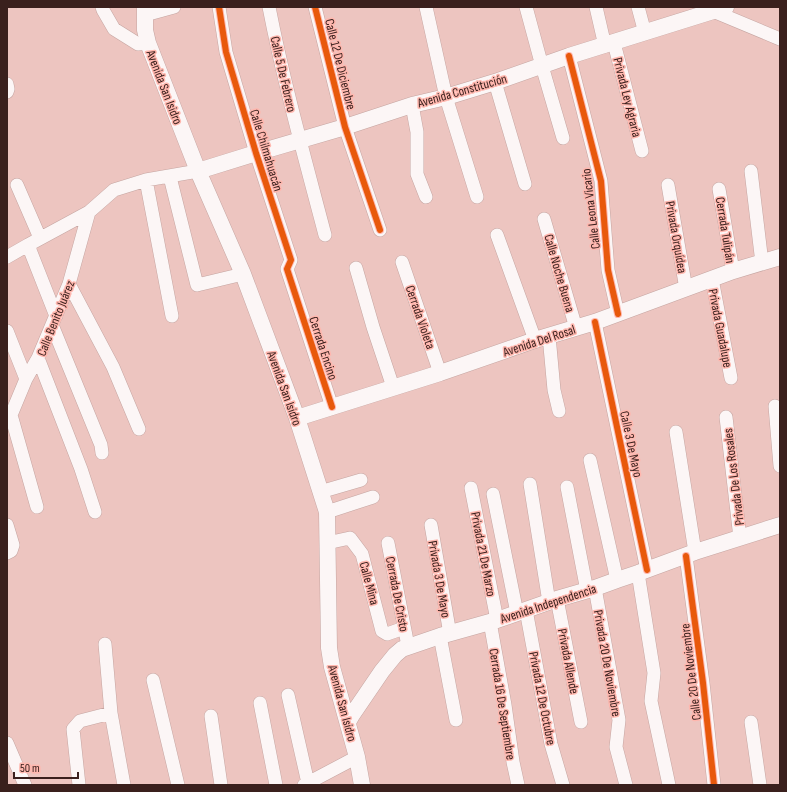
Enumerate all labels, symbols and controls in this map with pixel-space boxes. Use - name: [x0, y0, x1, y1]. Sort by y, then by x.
- street label: Calle 12 De Diciembre: [321, 17, 359, 111]
- street label: Calle 5 De Febrero: [267, 35, 300, 114]
- street label: Avenida San Isidro: [142, 47, 186, 127]
- street label: Privada Ley Agraria: [609, 56, 645, 139]
- street label: Avenida Constitución: [415, 71, 509, 112]
- street label: Calle Chilmahuacán: [246, 107, 286, 193]
- street label: Calle Leona Vicario: [578, 168, 604, 250]
- street label: Cerrada Tulipán: [712, 196, 738, 264]
- street label: Privada Orquídea: [662, 200, 690, 274]
- street label: Calle Noche Buena: [540, 232, 578, 314]
- street label: Calle Benito Juárez: [34, 278, 78, 358]
- street label: Cerrada Violeta: [402, 283, 438, 351]
- street label: Privada Guadalupe: [705, 287, 735, 369]
- street label: Cerrada Encino: [305, 315, 341, 382]
- street label: Avenida Del Rosal: [500, 322, 578, 361]
- street label: Avenida San Isidro: [263, 348, 305, 428]
- street label: Calle 3 De Mayo: [616, 410, 646, 479]
- street label: Privada De Los Rosales: [720, 427, 748, 526]
- street label: Privada 21 De Marzo: [467, 510, 499, 598]
- street label: Privada 3 De Mayo: [424, 539, 454, 619]
- street label: Cerrada De Cristo: [382, 555, 412, 633]
- street label: Calle Mina: [356, 560, 382, 607]
- street label: Avenida Independencia: [497, 581, 598, 627]
- street label: Privada 20 De Noviembre: [590, 609, 624, 718]
- street label: Calle 20 De Noviembre: [677, 623, 705, 721]
- street label: Privada Allende: [554, 627, 582, 695]
- street label: Cerrada 16 De Septiembre: [485, 647, 519, 761]
- street label: Privada 12 De Octubre: [525, 650, 559, 746]
- street label: Avenida San Isidro: [324, 662, 360, 743]
- scale bar: [14, 754, 78, 780]
- text: 50 m: [20, 761, 40, 776]

